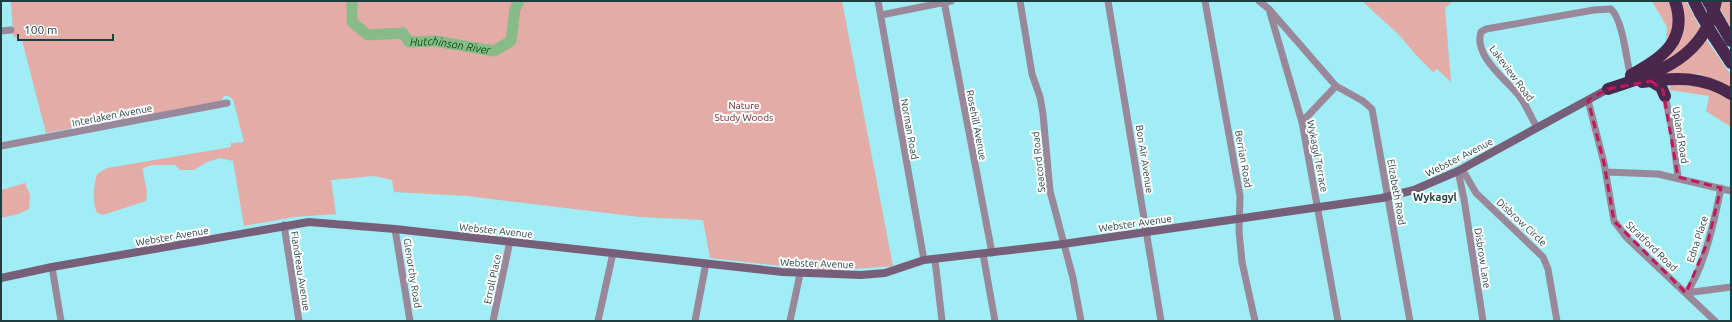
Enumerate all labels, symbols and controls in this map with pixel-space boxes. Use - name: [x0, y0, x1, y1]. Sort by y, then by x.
- scale bar: [18, 16, 113, 42]
- text: 100 m: [24, 23, 57, 36]
- water label: Hutchinson River: [410, 35, 492, 56]
- street label: Lakeview Road: [1487, 43, 1536, 103]
- street label: Rosehill Avenue: [964, 89, 989, 161]
- street label: Norman Road: [899, 98, 920, 161]
- park label: Nature Study Woods: [715, 100, 773, 123]
- street label: Interlaken Avenue: [71, 102, 153, 129]
- street label: Upland Road: [1671, 106, 1690, 164]
- street label: Wykagyl Terrace: [1305, 119, 1330, 193]
- street label: Bon Air Avenue: [1134, 124, 1155, 194]
- street label: Berrian Road: [1233, 130, 1254, 189]
- street label: Seacord Road: [1030, 131, 1047, 193]
- street label: Webster Avenue: [1424, 136, 1495, 179]
- street label: Elizabeth Road: [1385, 158, 1408, 226]
- district label: Wykagyl: [1413, 191, 1458, 203]
- street label: Disbrow Circle: [1494, 196, 1549, 248]
- street label: Webster Avenue: [1098, 213, 1172, 234]
- street label: Edna Place: [1685, 214, 1710, 264]
- street label: Stratford Road: [1624, 219, 1680, 274]
- street label: Webster Avenue: [459, 221, 533, 240]
- street label: Webster Avenue: [135, 225, 209, 248]
- street label: Disbrow Lane: [1472, 227, 1493, 289]
- street label: Flandreau Avenue: [289, 230, 312, 312]
- street label: Glenorchy Road: [402, 237, 423, 309]
- street label: Erroll Place: [482, 253, 503, 305]
- street label: Webster Avenue: [780, 257, 854, 270]

